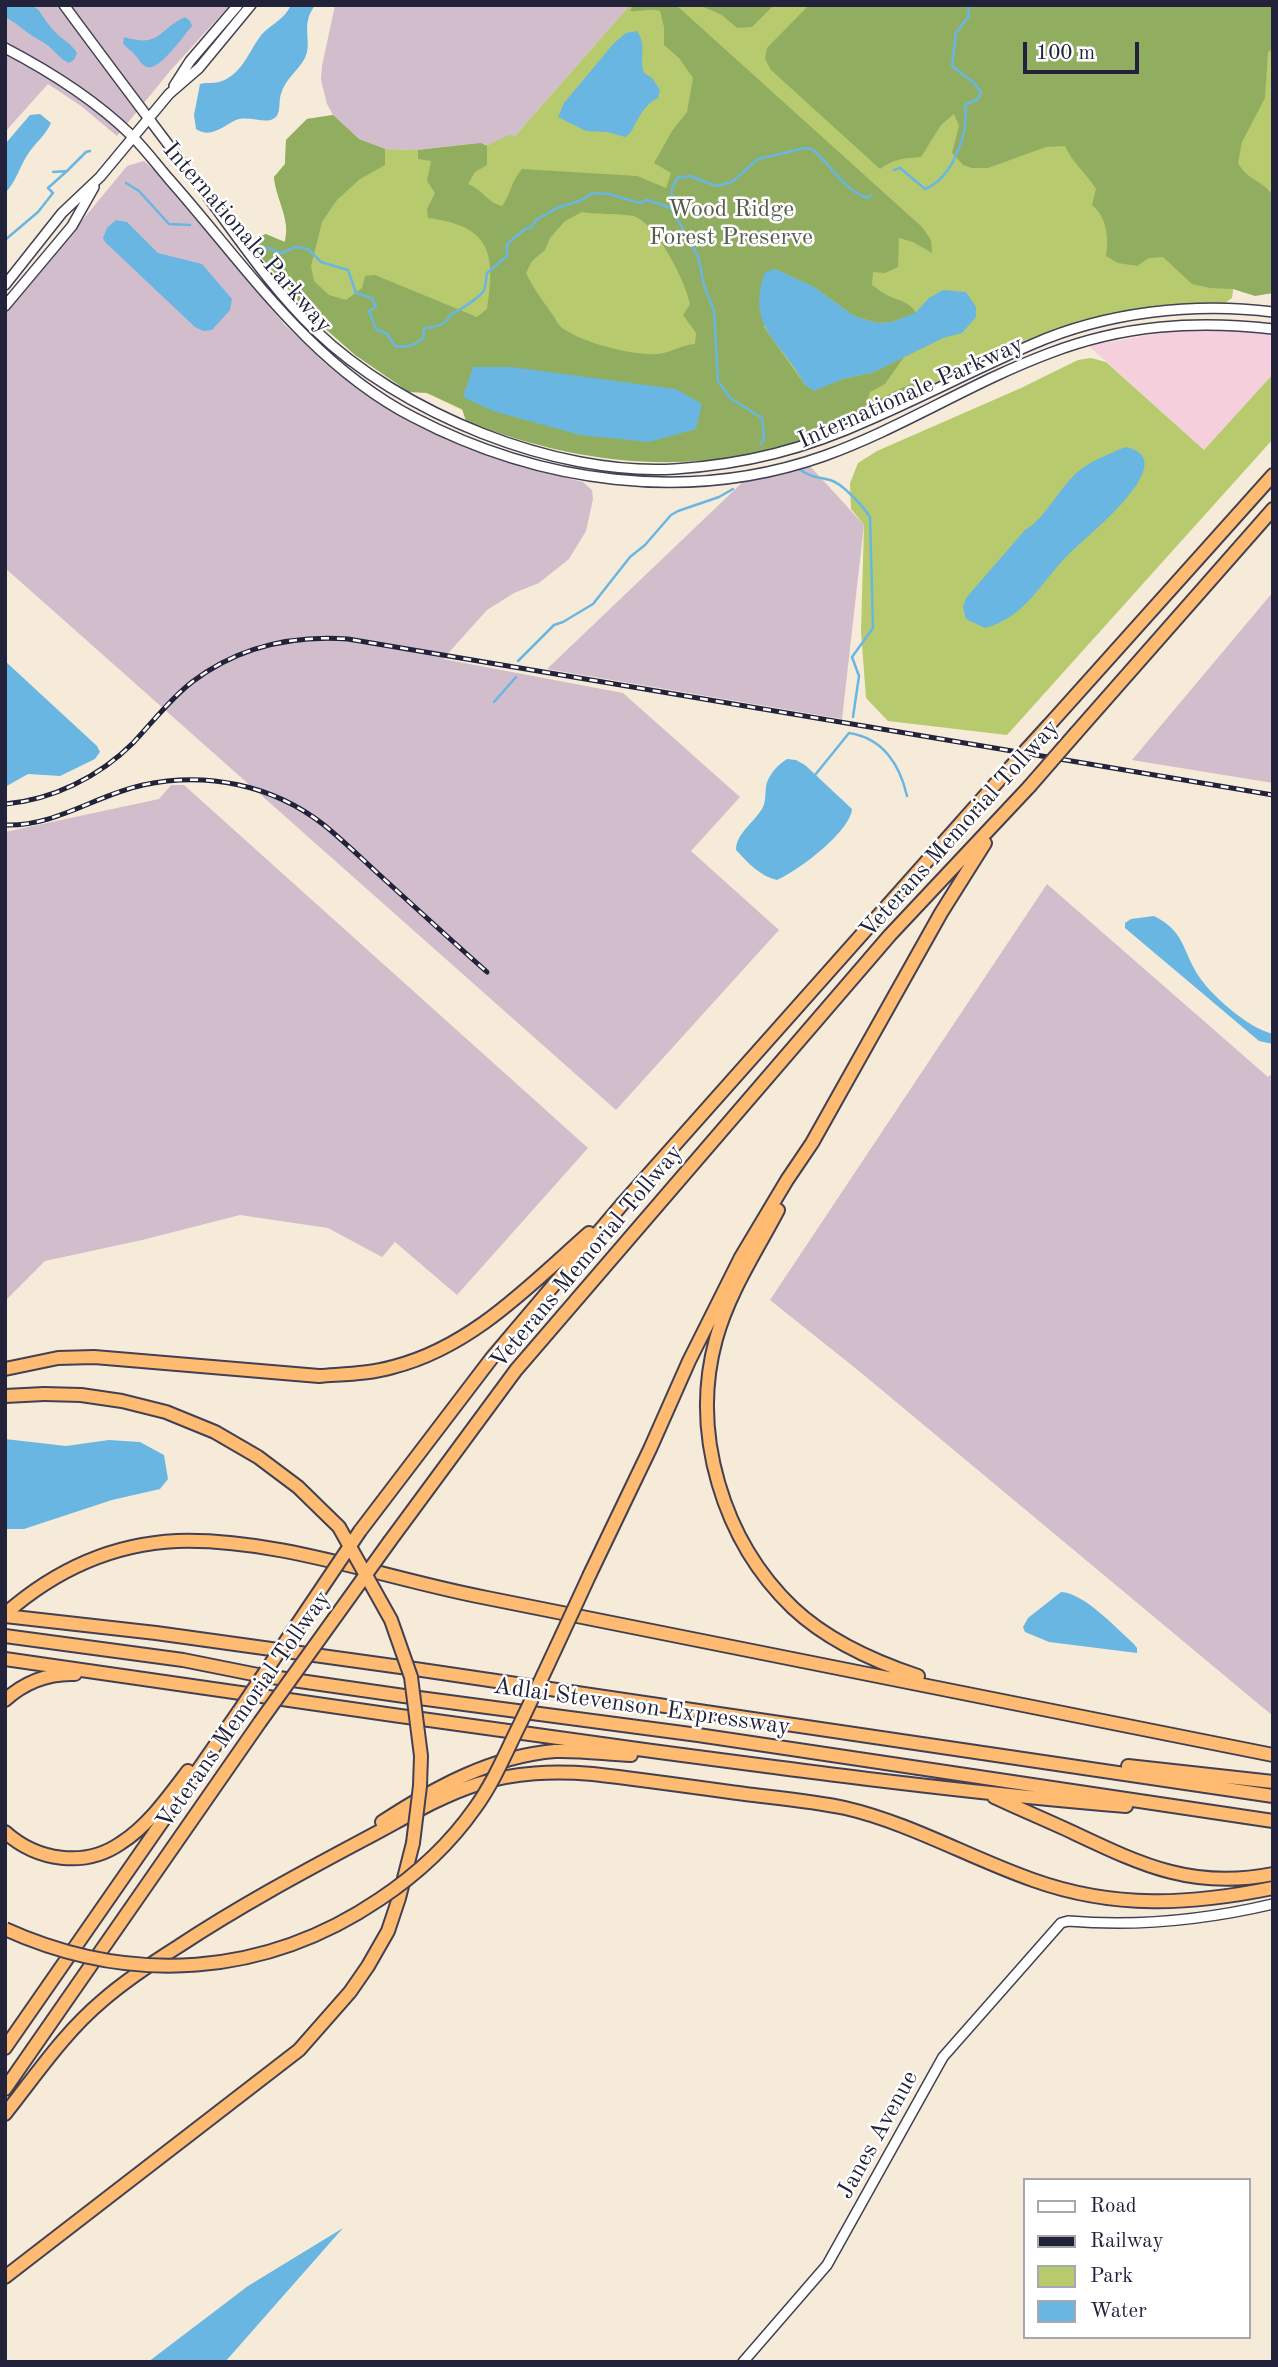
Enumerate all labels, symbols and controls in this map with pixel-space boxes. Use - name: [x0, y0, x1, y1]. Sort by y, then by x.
- scale bar: [1026, 28, 1142, 72]
- text: 100 m: [1036, 43, 1095, 64]
- street label: Internationale Parkway: [156, 137, 338, 339]
- park label: Wood Ridge Forest Preserve: [649, 196, 813, 252]
- street label: Internationale Parkway: [794, 330, 1028, 456]
- street label: Veterans Memorial Tollway: [854, 714, 1066, 944]
- street label: Veterans Memorial Tollway: [485, 1139, 689, 1375]
- street label: Veterans Memorial Tollway: [151, 1585, 337, 1835]
- street label: Adlai Stevenson Expressway: [492, 1672, 792, 1742]
- street label: Janes Avenue: [831, 2066, 925, 2204]
- legend: [1023, 2178, 1250, 2339]
- text: Road: [1090, 2196, 1137, 2217]
- text: Railway: [1090, 2231, 1164, 2252]
- text: Park: [1090, 2266, 1133, 2287]
- text: Water: [1090, 2301, 1147, 2322]

